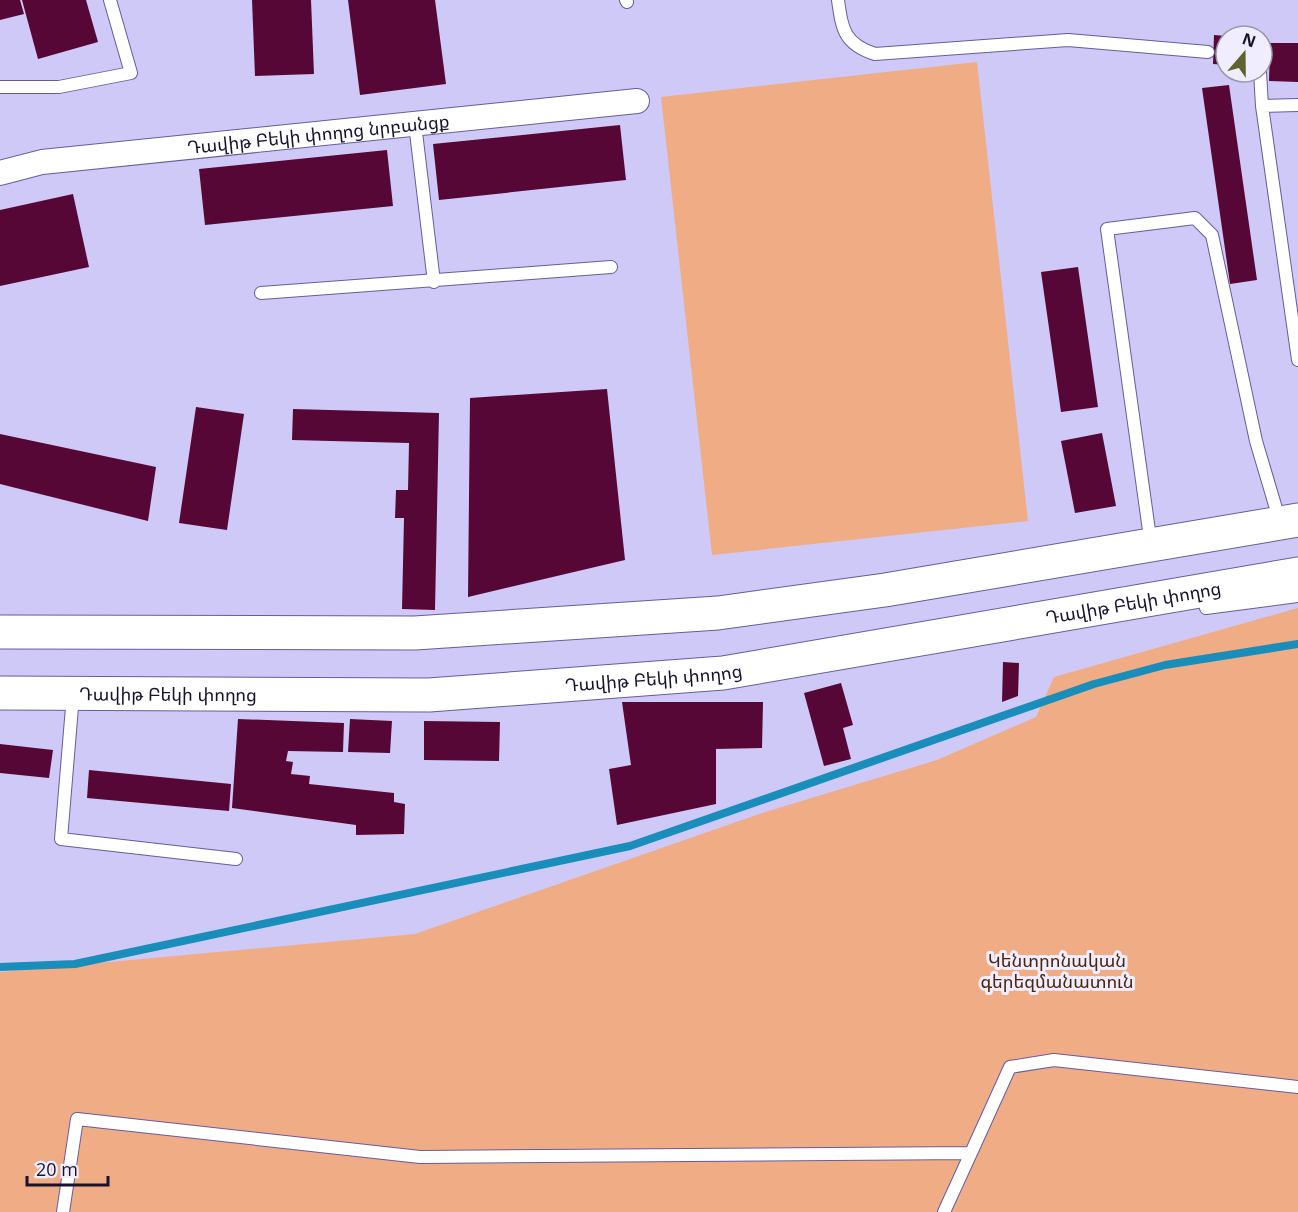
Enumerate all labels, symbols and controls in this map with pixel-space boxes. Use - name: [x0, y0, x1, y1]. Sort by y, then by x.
- north arrow: [1214, 24, 1274, 84]
- text: N: [1239, 27, 1259, 52]
- street label: Դավիթ Բեկի փողոց նրբանցք: [186, 108, 451, 159]
- street label: Դավիթ Բեկի փողոց: [1043, 575, 1223, 629]
- street label: Դավիթ Բեկի փողոց: [564, 658, 744, 697]
- street label: Դավիթ Բեկի փողոց: [79, 681, 257, 706]
- park label: Կենտրոնական գերեզմանատուն: [980, 948, 1134, 993]
- scale bar: [27, 1149, 108, 1187]
- text: 20 m: [36, 1157, 78, 1181]

